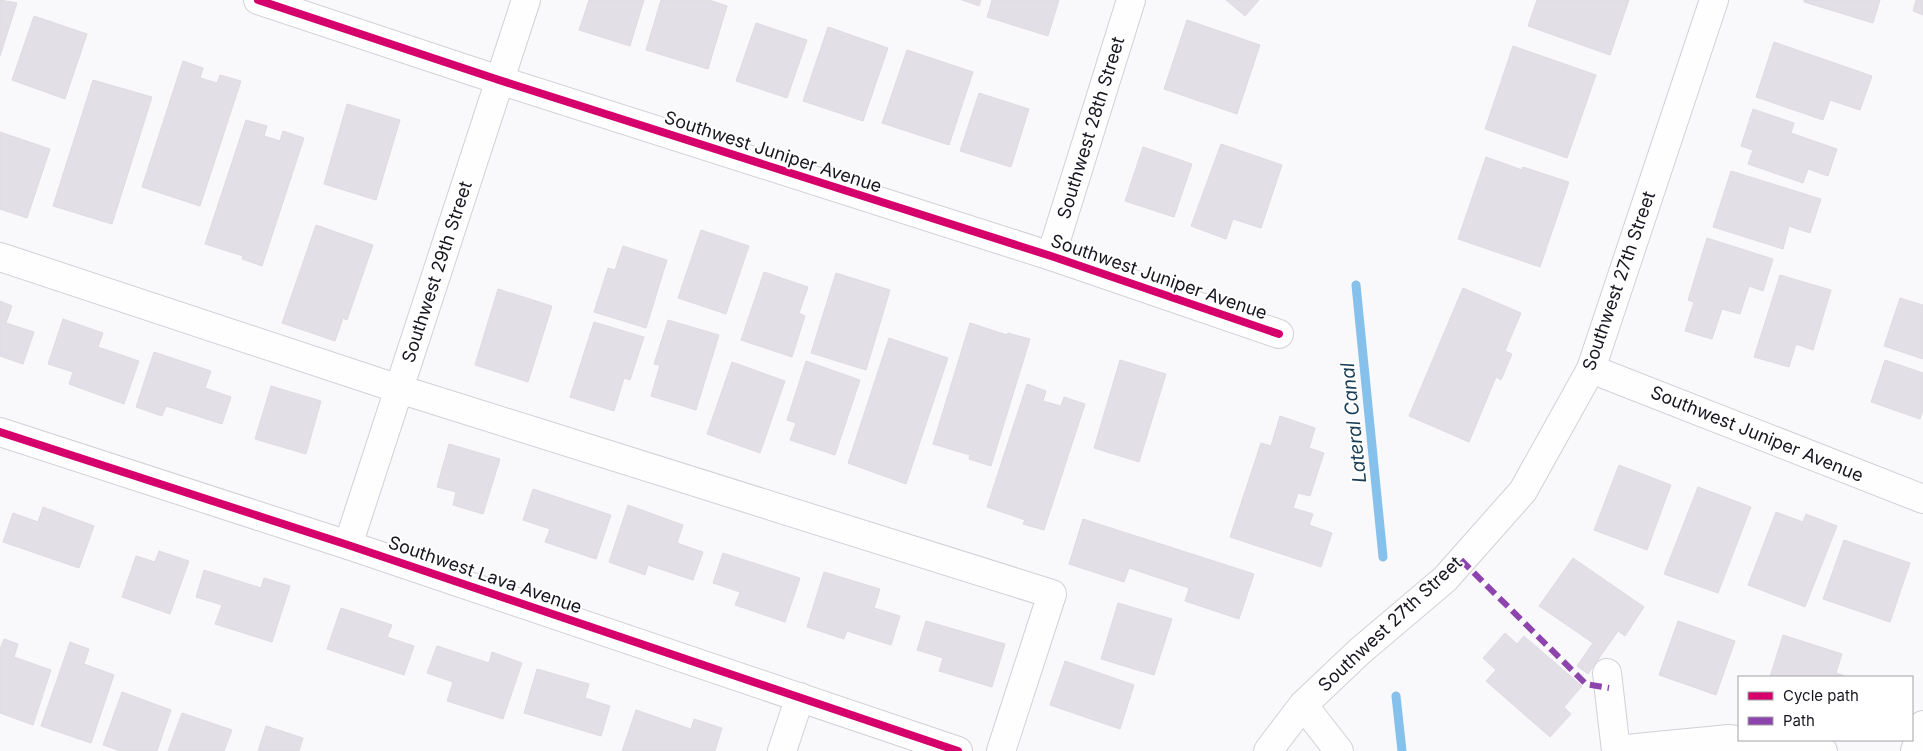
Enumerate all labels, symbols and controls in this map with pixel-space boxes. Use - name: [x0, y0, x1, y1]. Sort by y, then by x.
- street label: Southwest 28th Street: [1053, 34, 1128, 221]
- street label: Southwest Juniper Avenue: [662, 106, 885, 197]
- street label: Southwest 29th Street: [397, 178, 476, 365]
- street label: Southwest 27th Street: [1578, 188, 1659, 373]
- street label: Southwest Juniper Avenue: [1048, 230, 1270, 323]
- water label: Lateral Canal: [1336, 361, 1371, 484]
- street label: Southwest Juniper Avenue: [1648, 381, 1867, 486]
- street label: Southwest Lava Avenue: [386, 532, 585, 618]
- street label: Southwest 27th Street: [1314, 552, 1466, 696]
- legend: [1738, 676, 1913, 741]
- text: Cycle path: [1783, 686, 1859, 705]
- text: Path: [1783, 711, 1815, 730]

